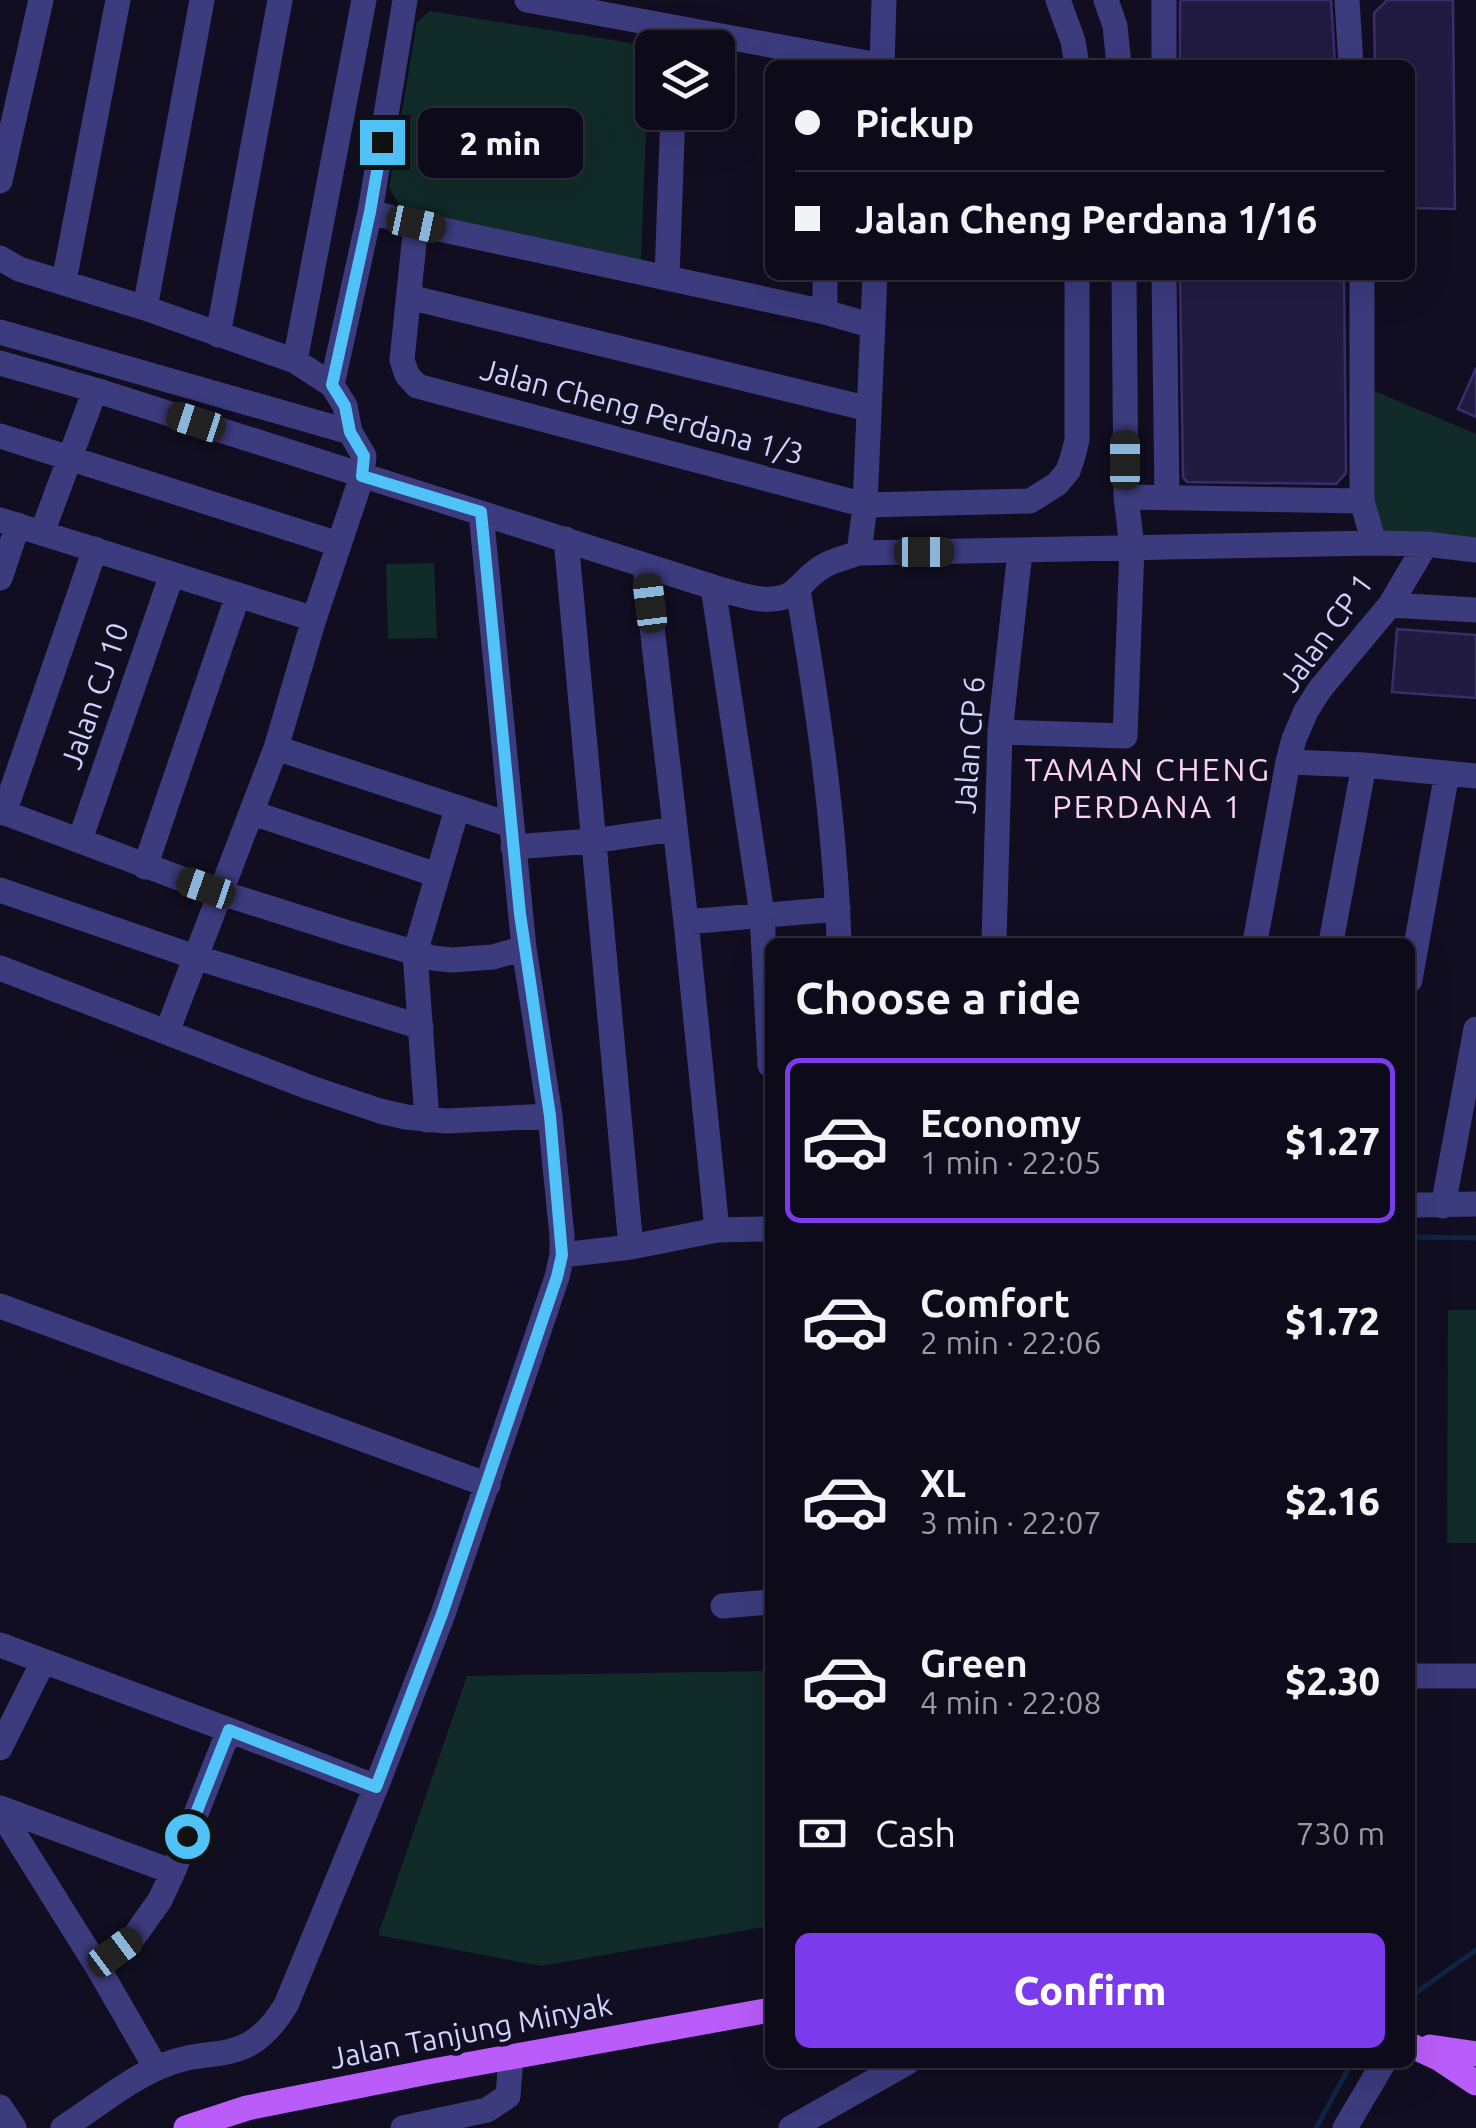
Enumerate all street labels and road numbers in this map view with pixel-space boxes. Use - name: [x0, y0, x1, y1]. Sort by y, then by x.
- street label: Jalan Cheng Perdana 1/3: [477, 351, 808, 471]
- street label: Jalan CP 1: [1271, 567, 1379, 698]
- street label: Jalan CJ 10: [53, 618, 135, 773]
- street label: Jalan CP 6: [947, 675, 991, 815]
- street label: Jalan Tanjung Minyak: [327, 1987, 615, 2075]

